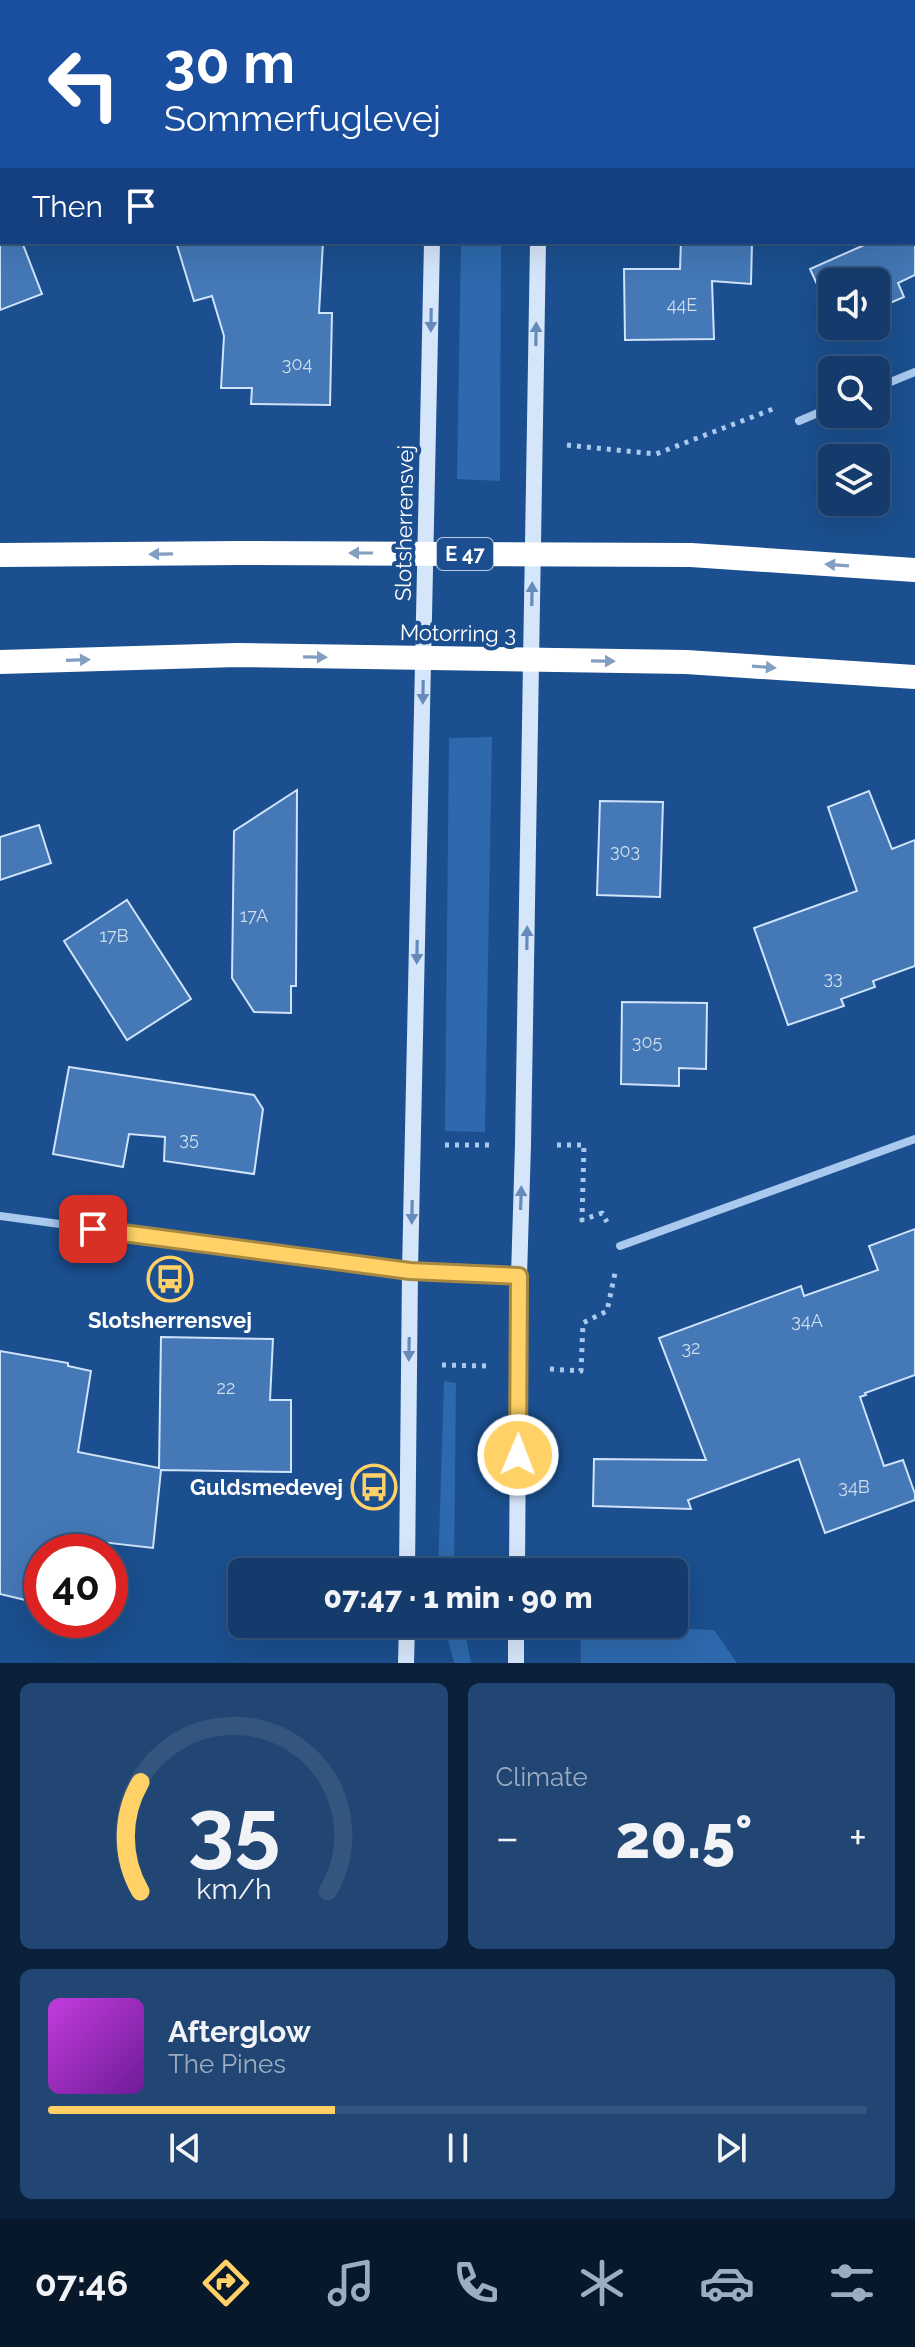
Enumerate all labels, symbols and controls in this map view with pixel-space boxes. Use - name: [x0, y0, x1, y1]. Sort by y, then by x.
- text: 30 m: [164, 30, 295, 96]
- icon: left: [32, 32, 136, 136]
- text: Sommerfuglevej: [164, 97, 441, 139]
- icon: arrive: [119, 184, 163, 228]
- text: Then: [32, 189, 103, 224]
- map controls: [818, 268, 890, 516]
- button: sound: [818, 268, 890, 340]
- house number: 44E: [667, 294, 697, 315]
- one-way arrow: [424, 308, 437, 333]
- one-way arrow: [530, 321, 543, 346]
- house number: 304: [282, 353, 312, 374]
- button: search: [818, 356, 890, 428]
- button: layers: [818, 444, 890, 516]
- street label: Slotsherrensvej: [390, 445, 418, 601]
- road number: E 47: [437, 538, 493, 570]
- one-way arrow: [148, 547, 173, 560]
- one-way arrow: [348, 547, 373, 560]
- one-way arrow: [824, 558, 849, 571]
- one-way arrow: [526, 581, 538, 606]
- street label: Motorring 3: [400, 619, 516, 647]
- one-way arrow: [303, 650, 328, 663]
- one-way arrow: [66, 653, 91, 666]
- one-way arrow: [591, 655, 616, 667]
- one-way arrow: [752, 661, 777, 674]
- one-way arrow: [417, 680, 429, 705]
- house number: 303: [610, 840, 640, 861]
- house number: 17A: [240, 905, 268, 926]
- house number: 17B: [99, 925, 129, 946]
- one-way arrow: [520, 925, 533, 950]
- one-way arrow: [411, 940, 424, 965]
- house number: 33: [823, 967, 843, 988]
- house number: 305: [632, 1031, 662, 1052]
- house number: 35: [179, 1128, 199, 1149]
- one-way arrow: [515, 1185, 528, 1210]
- pin: [59, 1195, 127, 1263]
- one-way arrow: [405, 1200, 418, 1225]
- icon: arrive: [71, 1207, 115, 1251]
- bus stop icon: Slotsherrensvej: [146, 1255, 194, 1303]
- place label: Slotsherrensvej: [88, 1307, 252, 1333]
- house number: 34A: [791, 1310, 823, 1331]
- one-way arrow: [403, 1337, 416, 1362]
- house number: 32: [682, 1337, 701, 1358]
- house number: 22: [217, 1377, 235, 1398]
- position arrow: [476, 1413, 560, 1497]
- bus stop icon: Guldsmedevej: [350, 1463, 398, 1511]
- place label: Guldsmedevej: [190, 1474, 343, 1500]
- house number: 34B: [838, 1476, 870, 1497]
- speed limit sign: 40: [24, 1534, 128, 1638]
- text: 07:47 · 1 min · 90 m: [323, 1580, 593, 1615]
- text: Climate: [496, 1762, 588, 1792]
- text: 35: [187, 1780, 280, 1877]
- text: 20.5°: [615, 1802, 752, 1872]
- text: −: [496, 1812, 519, 1863]
- text: +: [849, 1812, 867, 1863]
- text: km/h: [196, 1872, 271, 1906]
- text: Afterglow: [168, 2014, 311, 2049]
- text: The Pines: [168, 2049, 286, 2079]
- icon: previous: [163, 2126, 207, 2170]
- icon: pause: [436, 2126, 480, 2170]
- icon: next: [709, 2126, 753, 2170]
- icon: directions: [198, 2255, 254, 2311]
- icon: music: [323, 2255, 379, 2311]
- icon: phone: [448, 2255, 504, 2311]
- icon: climate: [574, 2255, 630, 2311]
- icon: car: [699, 2255, 755, 2311]
- icon: filters: [824, 2255, 880, 2311]
- text: 07:46: [35, 2262, 128, 2304]

